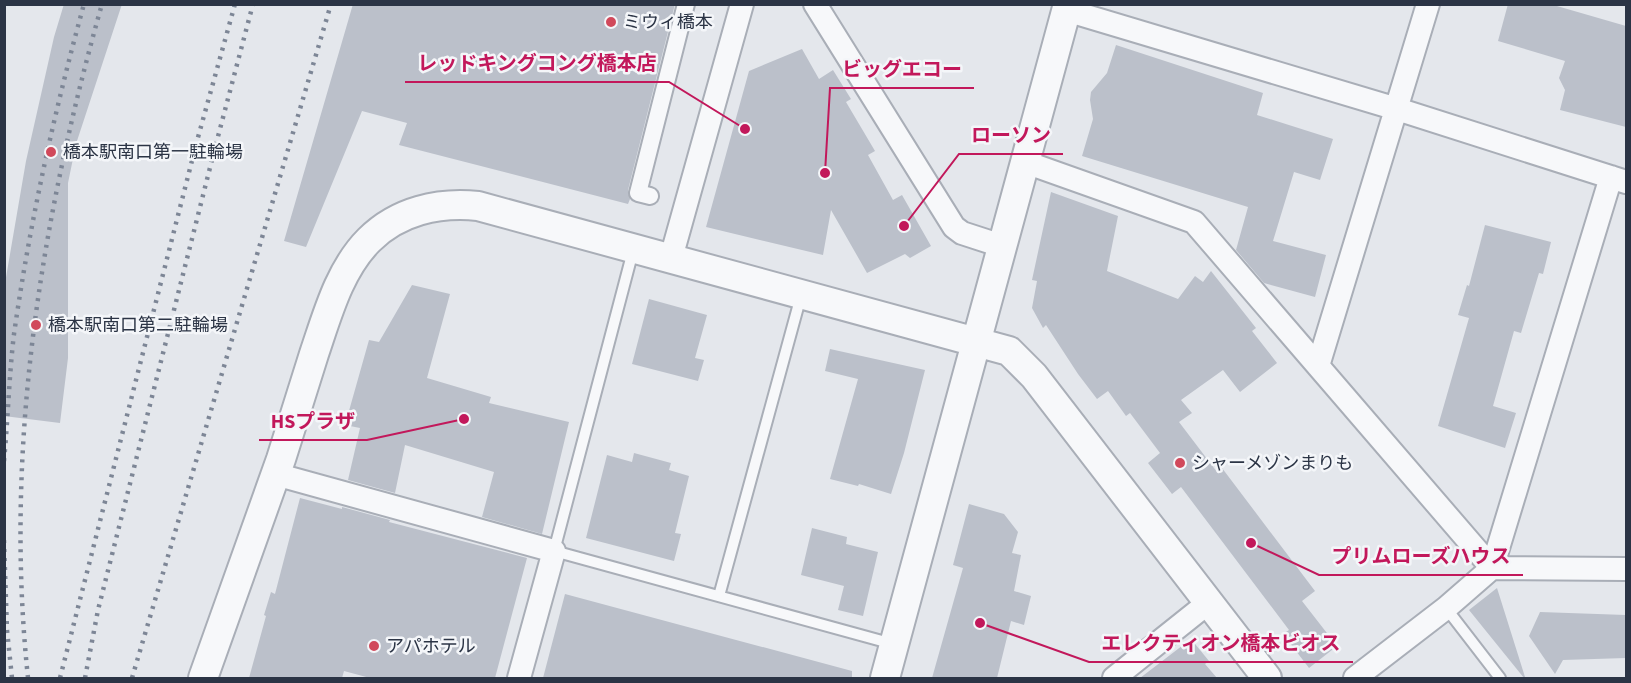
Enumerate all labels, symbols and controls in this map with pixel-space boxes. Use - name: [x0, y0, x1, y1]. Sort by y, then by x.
- place label: ミウィ橋本: [623, 10, 713, 35]
- marker: ミウィ橋本: [604, 15, 618, 29]
- callout: レッドキングコング橋本店: [405, 44, 669, 82]
- text: レッドキングコング橋本店: [417, 50, 657, 78]
- callout: ビッグエコー: [830, 50, 974, 88]
- text: ビッグエコー: [842, 56, 962, 84]
- callout: ローソン: [959, 116, 1063, 154]
- text: ローソン: [971, 122, 1051, 150]
- place label: 橋本駅南口第一駐輪場: [63, 140, 243, 165]
- marker: 橋本駅南口第一駐輪場: [44, 145, 58, 159]
- place label: 橋本駅南口第二駐輪場: [48, 313, 228, 338]
- marker: 橋本駅南口第二駐輪場: [29, 318, 43, 332]
- callout: HSプラザ: [259, 402, 367, 440]
- text: HSプラザ: [271, 408, 355, 436]
- place label: シャーメゾンまりも: [1192, 451, 1353, 476]
- marker: シャーメゾンまりも: [1173, 456, 1187, 470]
- callout: プリムローズハウス: [1319, 537, 1523, 575]
- text: プリムローズハウス: [1332, 543, 1511, 571]
- callout: エレクティオン橋本ビオス: [1089, 624, 1353, 662]
- text: エレクティオン橋本ビオス: [1102, 630, 1340, 658]
- place label: アパホテル: [386, 634, 476, 659]
- marker: アパホテル: [367, 639, 381, 653]

